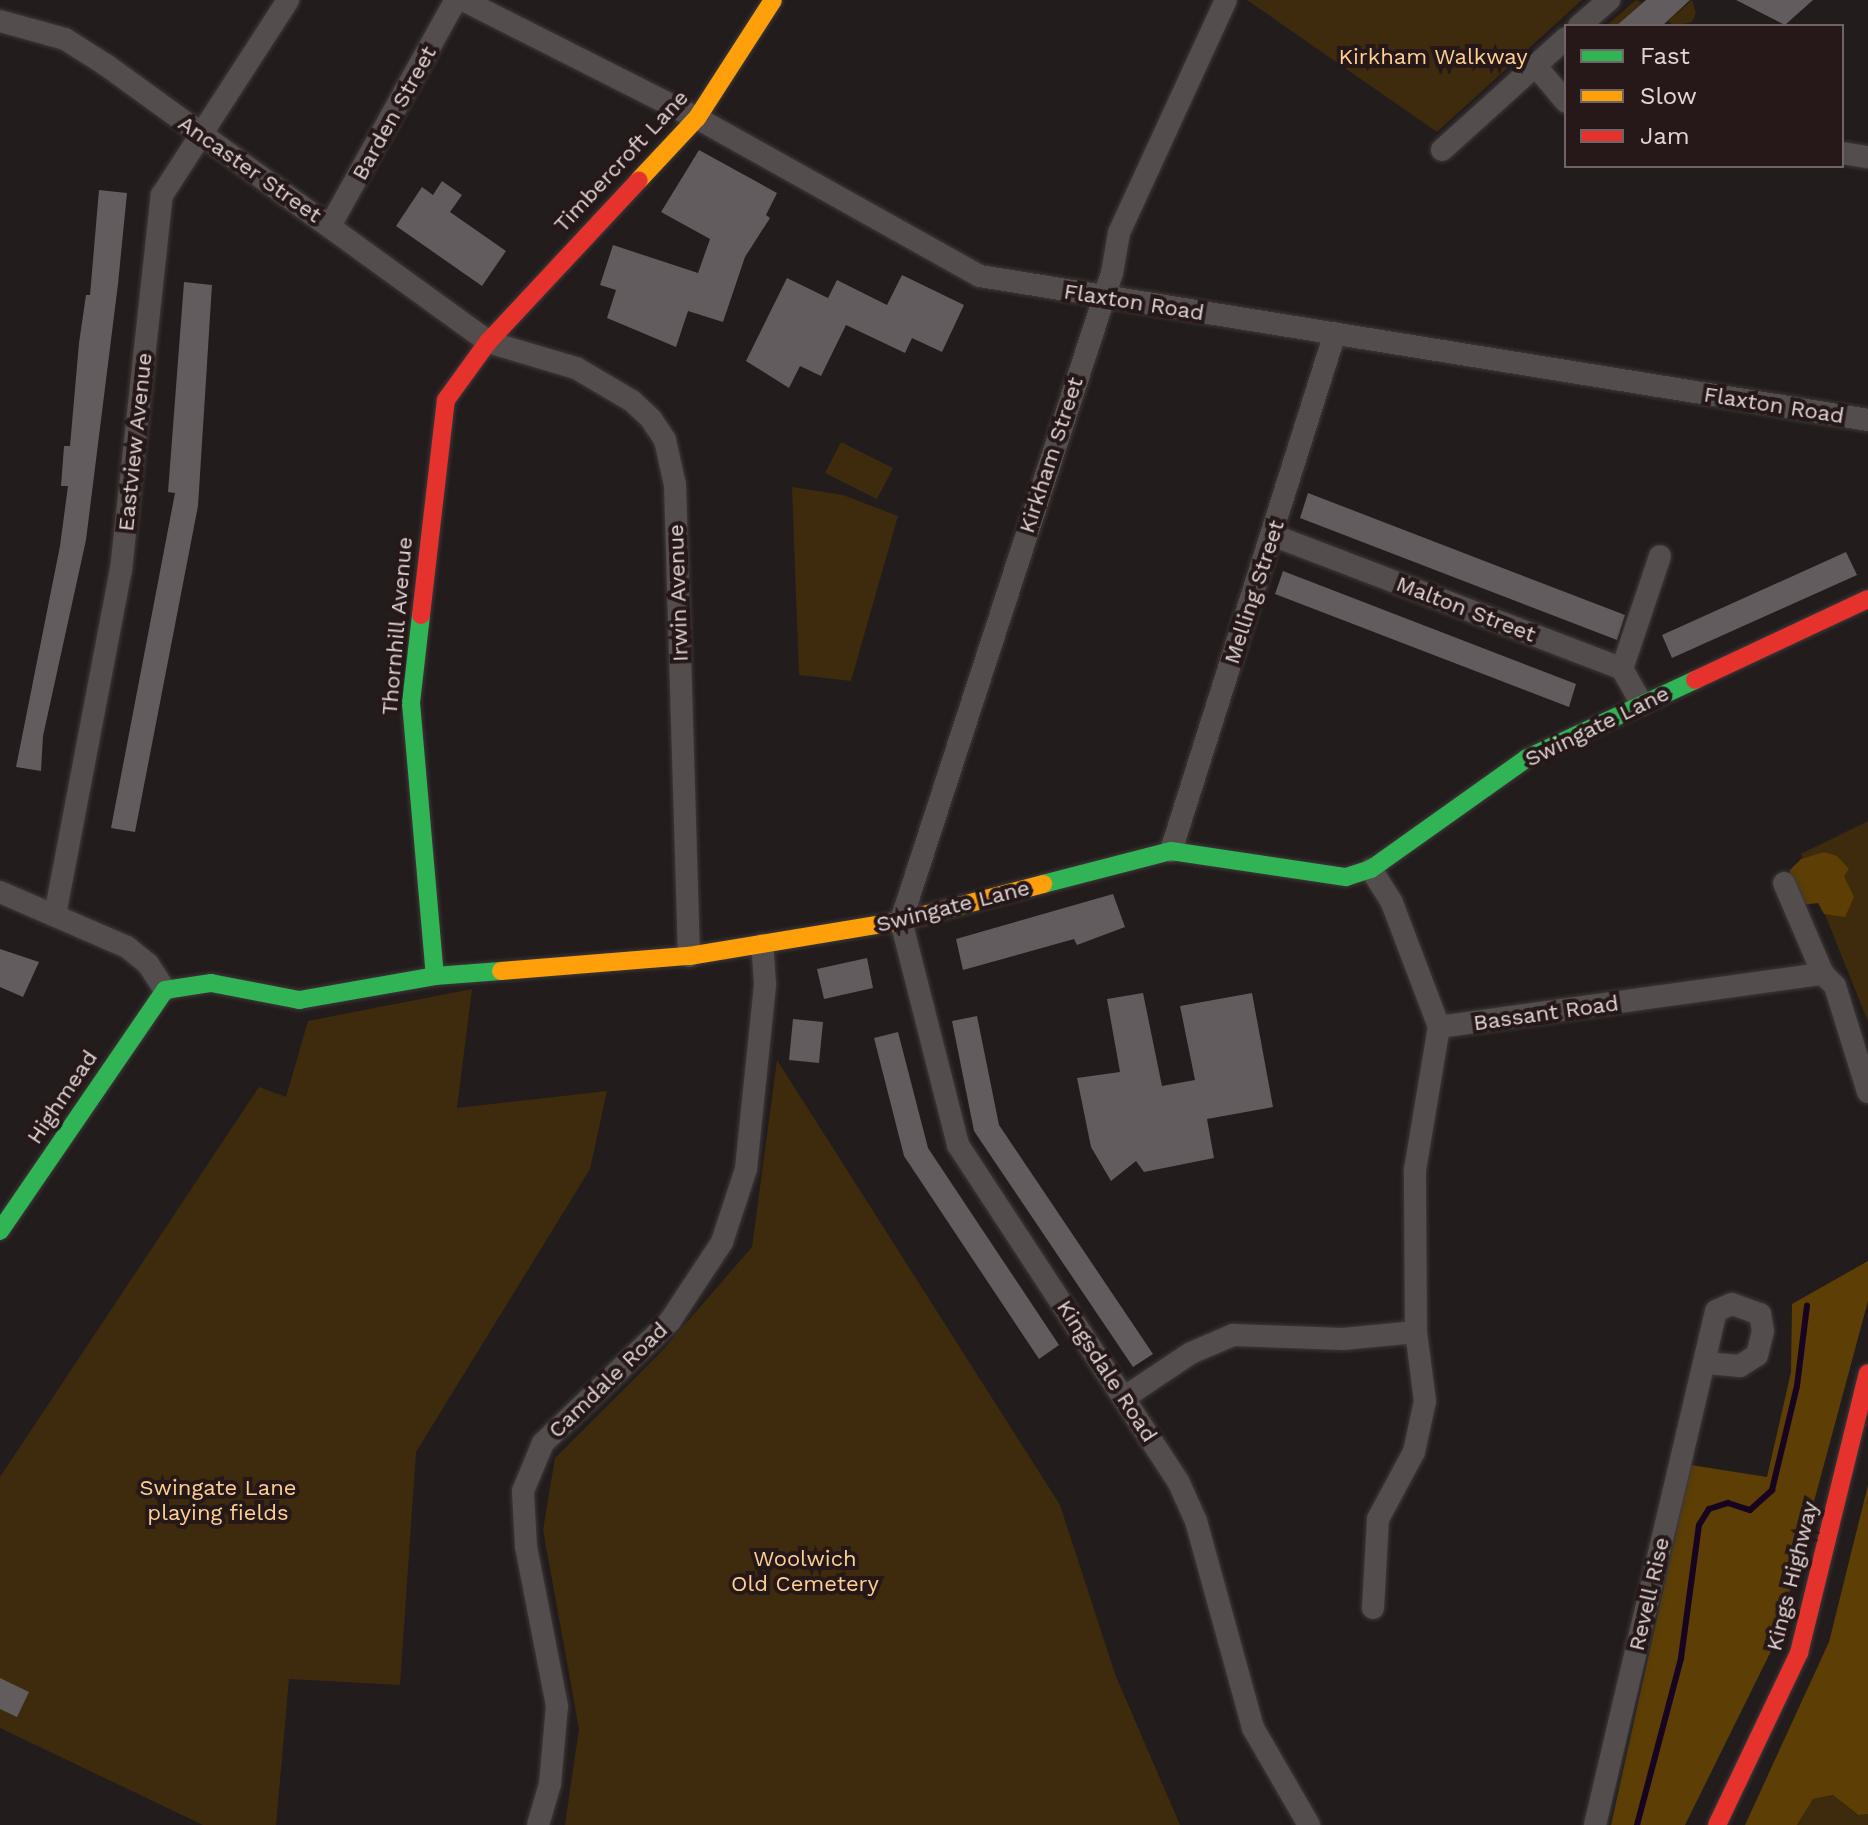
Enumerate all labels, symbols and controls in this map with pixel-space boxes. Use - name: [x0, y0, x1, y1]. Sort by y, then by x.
- legend: [1564, 24, 1844, 168]
- street label: Barden Street: [346, 41, 442, 185]
- text: Fast: [1640, 42, 1690, 70]
- park label: Kirkham Walkway: [1338, 44, 1528, 70]
- text: Slow: [1640, 82, 1697, 110]
- street label: Timbercroft Lane: [548, 84, 694, 238]
- street label: Ancaster Street: [173, 110, 327, 228]
- text: Jam: [1640, 122, 1690, 150]
- street label: Flaxton Road: [1062, 278, 1206, 326]
- street label: Eastview Avenue: [112, 351, 158, 533]
- street label: Kirkham Street: [1013, 374, 1089, 536]
- street label: Flaxton Road: [1702, 381, 1846, 429]
- street label: Melling Street: [1218, 517, 1290, 667]
- street label: Irwin Avenue: [662, 523, 694, 663]
- street label: Thornhill Avenue: [376, 535, 418, 717]
- street label: Malton Street: [1393, 570, 1539, 648]
- street label: Swingate Lane: [1521, 680, 1673, 772]
- street label: Swingate Lane: [874, 874, 1032, 938]
- street label: Bassant Road: [1472, 990, 1620, 1036]
- street label: Highmead: [21, 1045, 103, 1149]
- street label: Kingsdale Road: [1051, 1295, 1163, 1447]
- street label: Camdale Road: [543, 1317, 673, 1443]
- park label: Swingate Lane playing fields: [139, 1474, 297, 1526]
- street label: Kings Highway: [1761, 1498, 1823, 1654]
- street label: Revell Rise: [1623, 1534, 1675, 1654]
- park label: Woolwich Old Cemetery: [731, 1545, 879, 1596]

